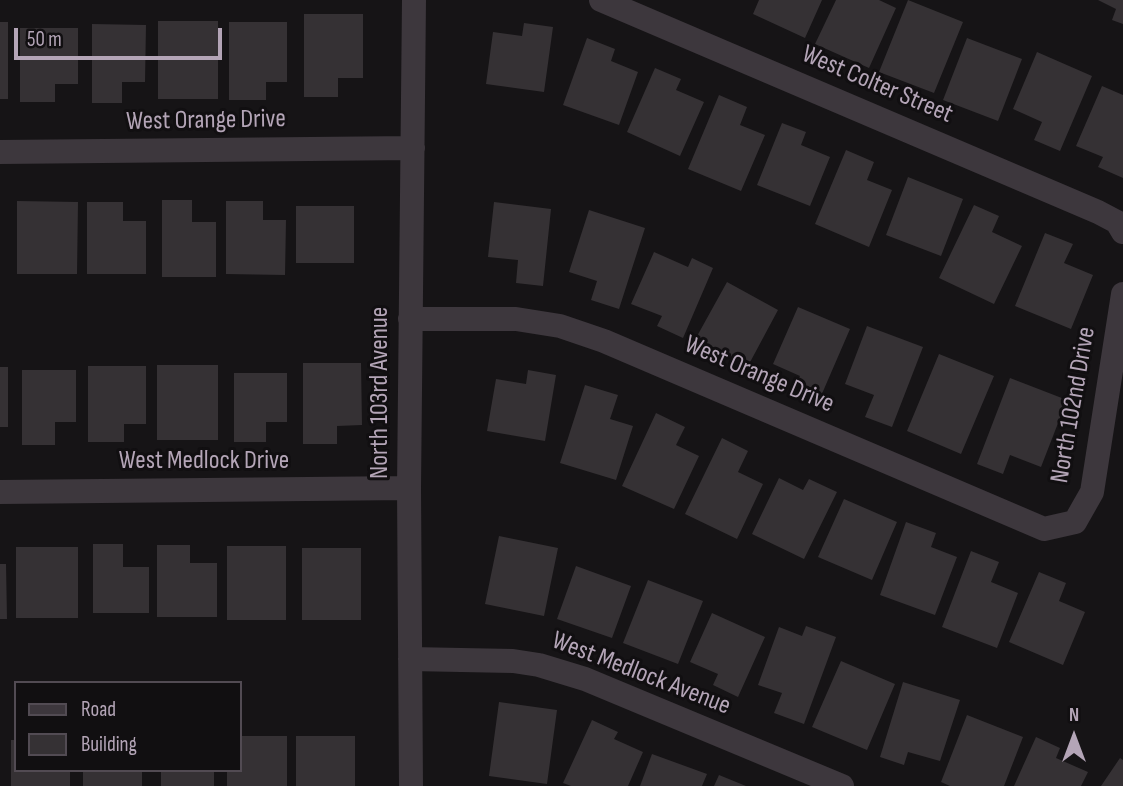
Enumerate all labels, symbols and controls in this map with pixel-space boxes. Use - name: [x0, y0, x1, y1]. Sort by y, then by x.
- scale bar: [18, 14, 226, 58]
- text: 50 m: [27, 27, 62, 52]
- street label: West Colter Street: [797, 39, 957, 131]
- street label: West Orange Drive: [126, 104, 286, 138]
- street label: North 103rd Avenue: [364, 307, 396, 479]
- street label: North 102nd Drive: [1045, 325, 1103, 485]
- street label: West Orange Drive: [679, 329, 839, 421]
- street label: West Medlock Drive: [119, 445, 289, 477]
- street label: West Medlock Avenue: [547, 626, 735, 722]
- legend: [14, 681, 242, 772]
- text: Road: [81, 697, 116, 722]
- north arrow: [1039, 702, 1109, 772]
- text: N: [1069, 704, 1079, 727]
- text: Building: [81, 732, 137, 757]

